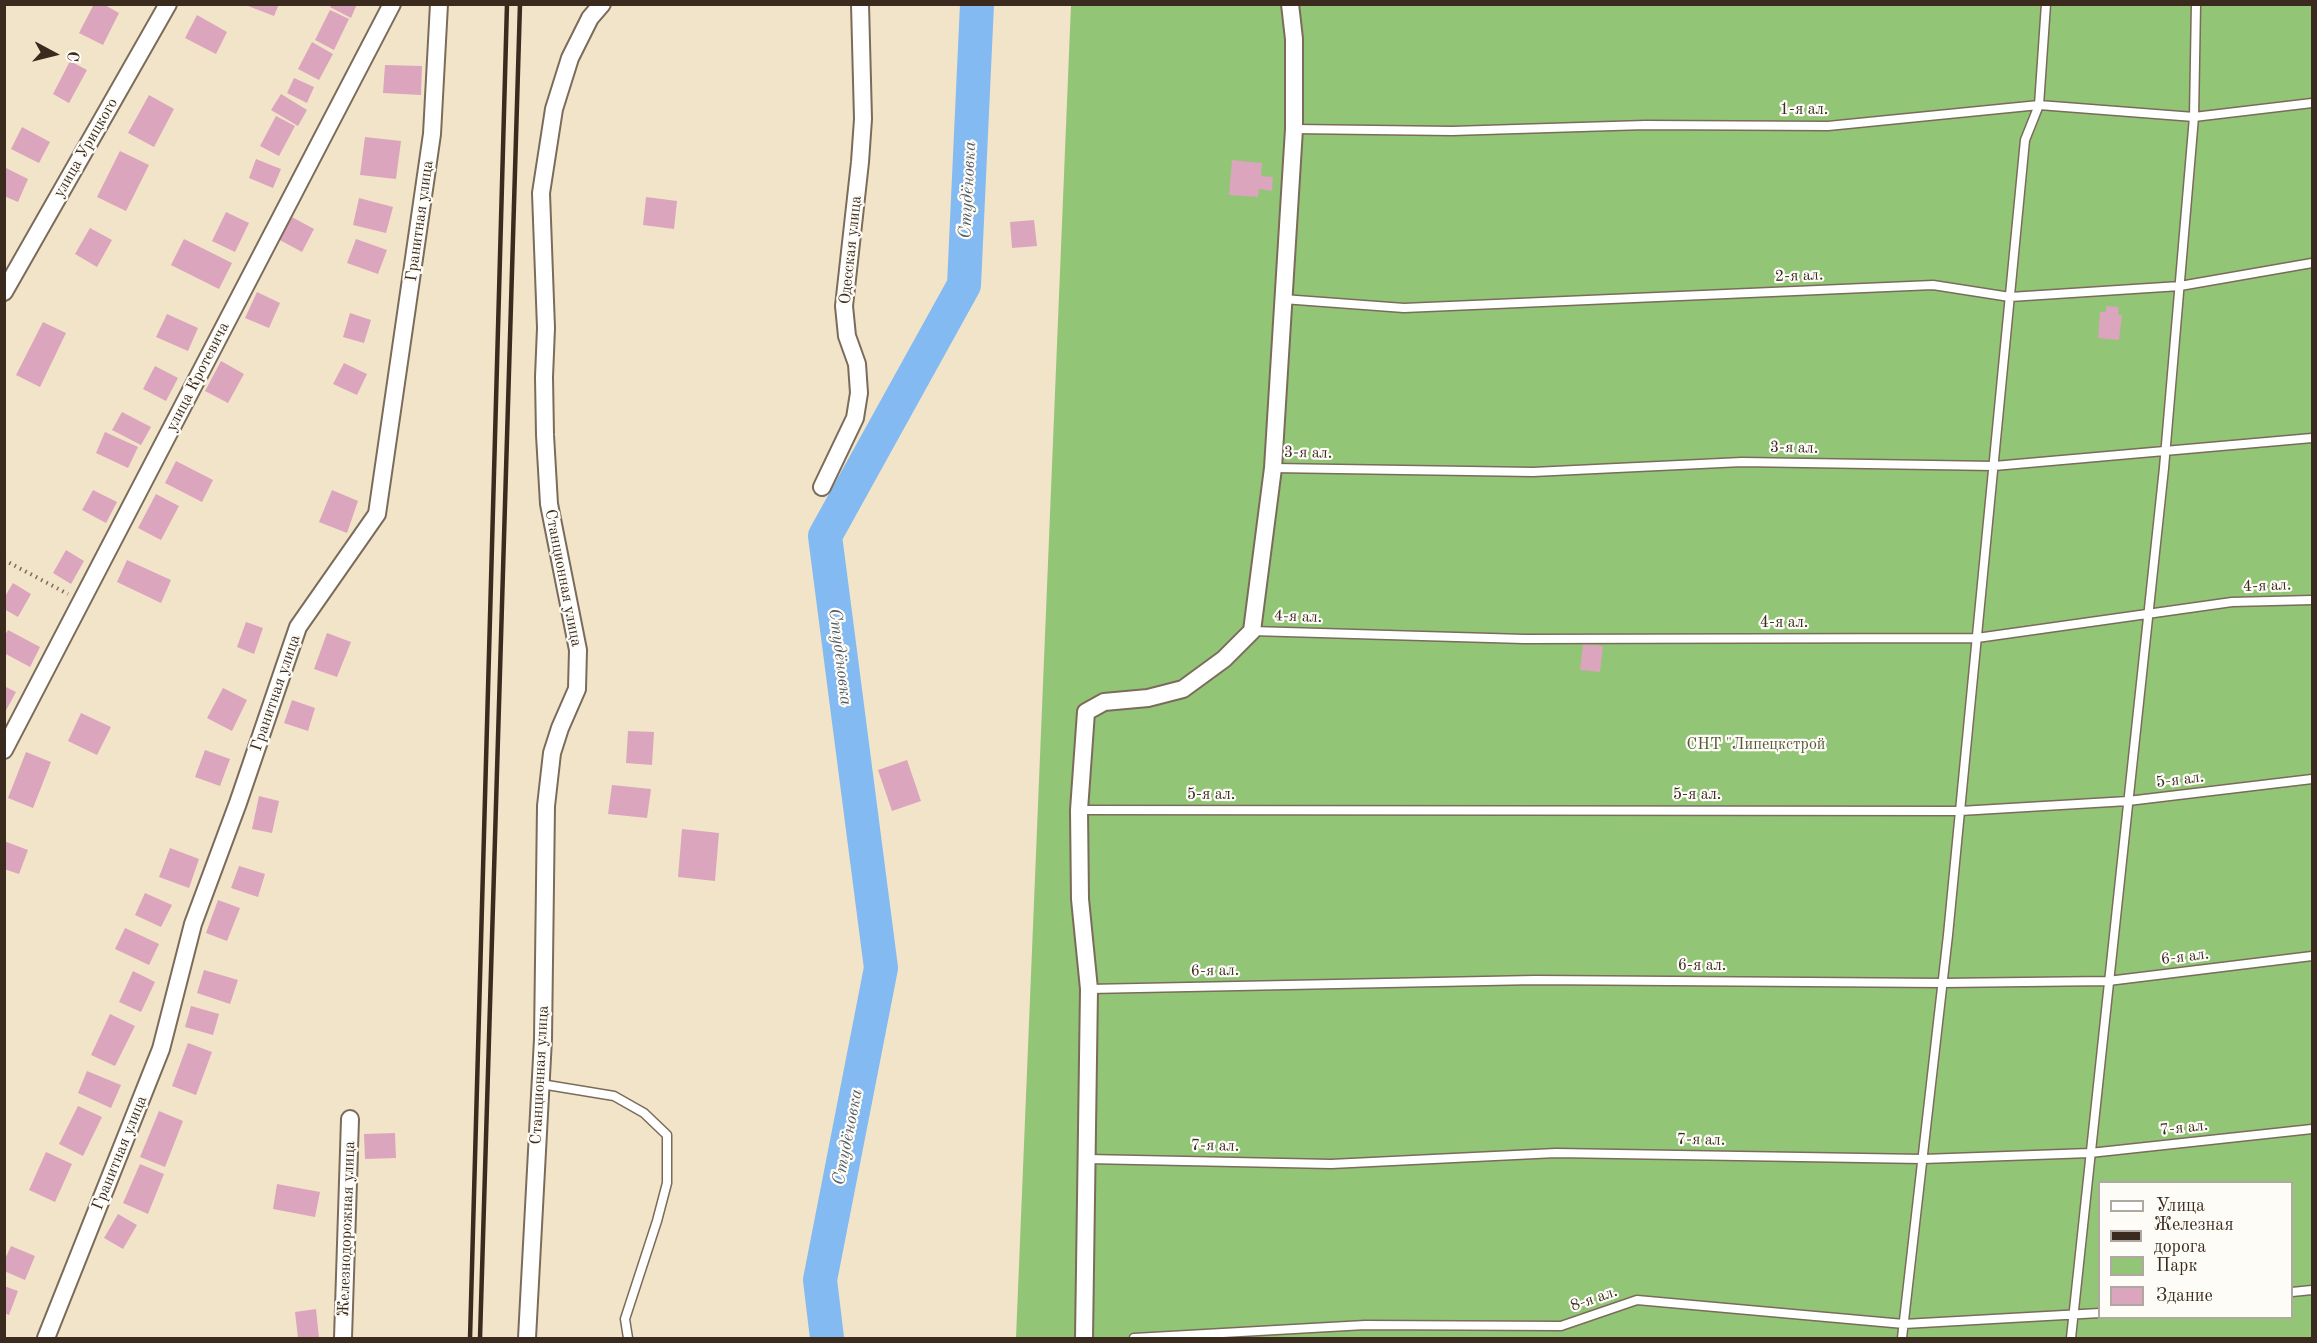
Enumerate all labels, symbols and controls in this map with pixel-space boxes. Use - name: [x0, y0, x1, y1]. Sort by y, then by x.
- north arrow: [24, 24, 84, 84]
- text: С: [63, 50, 80, 62]
- street label: улица Урицкого: [50, 95, 122, 201]
- street label: 1-я ал.: [1780, 100, 1828, 120]
- water label: Студёновка: [955, 141, 981, 239]
- street label: Гранитная улица: [402, 159, 438, 283]
- street label: Одесская улица: [836, 195, 866, 305]
- street label: 2-я ал.: [1774, 266, 1824, 286]
- street label: улица Кротевича: [162, 319, 234, 435]
- street label: 3-я ал.: [1770, 438, 1818, 458]
- street label: 3-я ал.: [1284, 443, 1332, 463]
- street label: Станционная улица: [540, 508, 586, 648]
- street label: 4-я ал.: [2242, 576, 2292, 596]
- water label: Студёновка: [823, 607, 857, 707]
- street label: 4-я ал.: [1273, 607, 1323, 627]
- street label: 4-я ал.: [1760, 613, 1808, 633]
- street label: Гранитная улица: [247, 632, 305, 754]
- park label: СНТ "Липецкстрой: [1687, 735, 1825, 755]
- street label: 5-я ал.: [2155, 768, 2205, 792]
- street label: 5-я ал.: [1187, 785, 1235, 805]
- street label: 5-я ал.: [1673, 785, 1721, 805]
- street label: 6-я ал.: [2160, 945, 2210, 969]
- street label: 6-я ал.: [1678, 956, 1726, 976]
- street label: 6-я ал.: [1191, 961, 1239, 981]
- street label: Станционная улица: [527, 1005, 553, 1145]
- water label: Студёновка: [828, 1087, 868, 1187]
- street label: Гранитная улица: [88, 1093, 152, 1213]
- street label: 7-я ал.: [2159, 1116, 2209, 1140]
- street label: 7-я ал.: [1677, 1130, 1725, 1150]
- street label: 7-я ал.: [1191, 1136, 1239, 1156]
- street label: Железнодорожная улица: [334, 1141, 360, 1317]
- legend: [2098, 1181, 2293, 1319]
- text: Улица: [2156, 1197, 2205, 1215]
- text: Железная дорога: [2154, 1216, 2234, 1256]
- text: Парк: [2156, 1257, 2197, 1275]
- street label: 8-я ал.: [1568, 1282, 1620, 1316]
- text: Здание: [2156, 1287, 2213, 1305]

